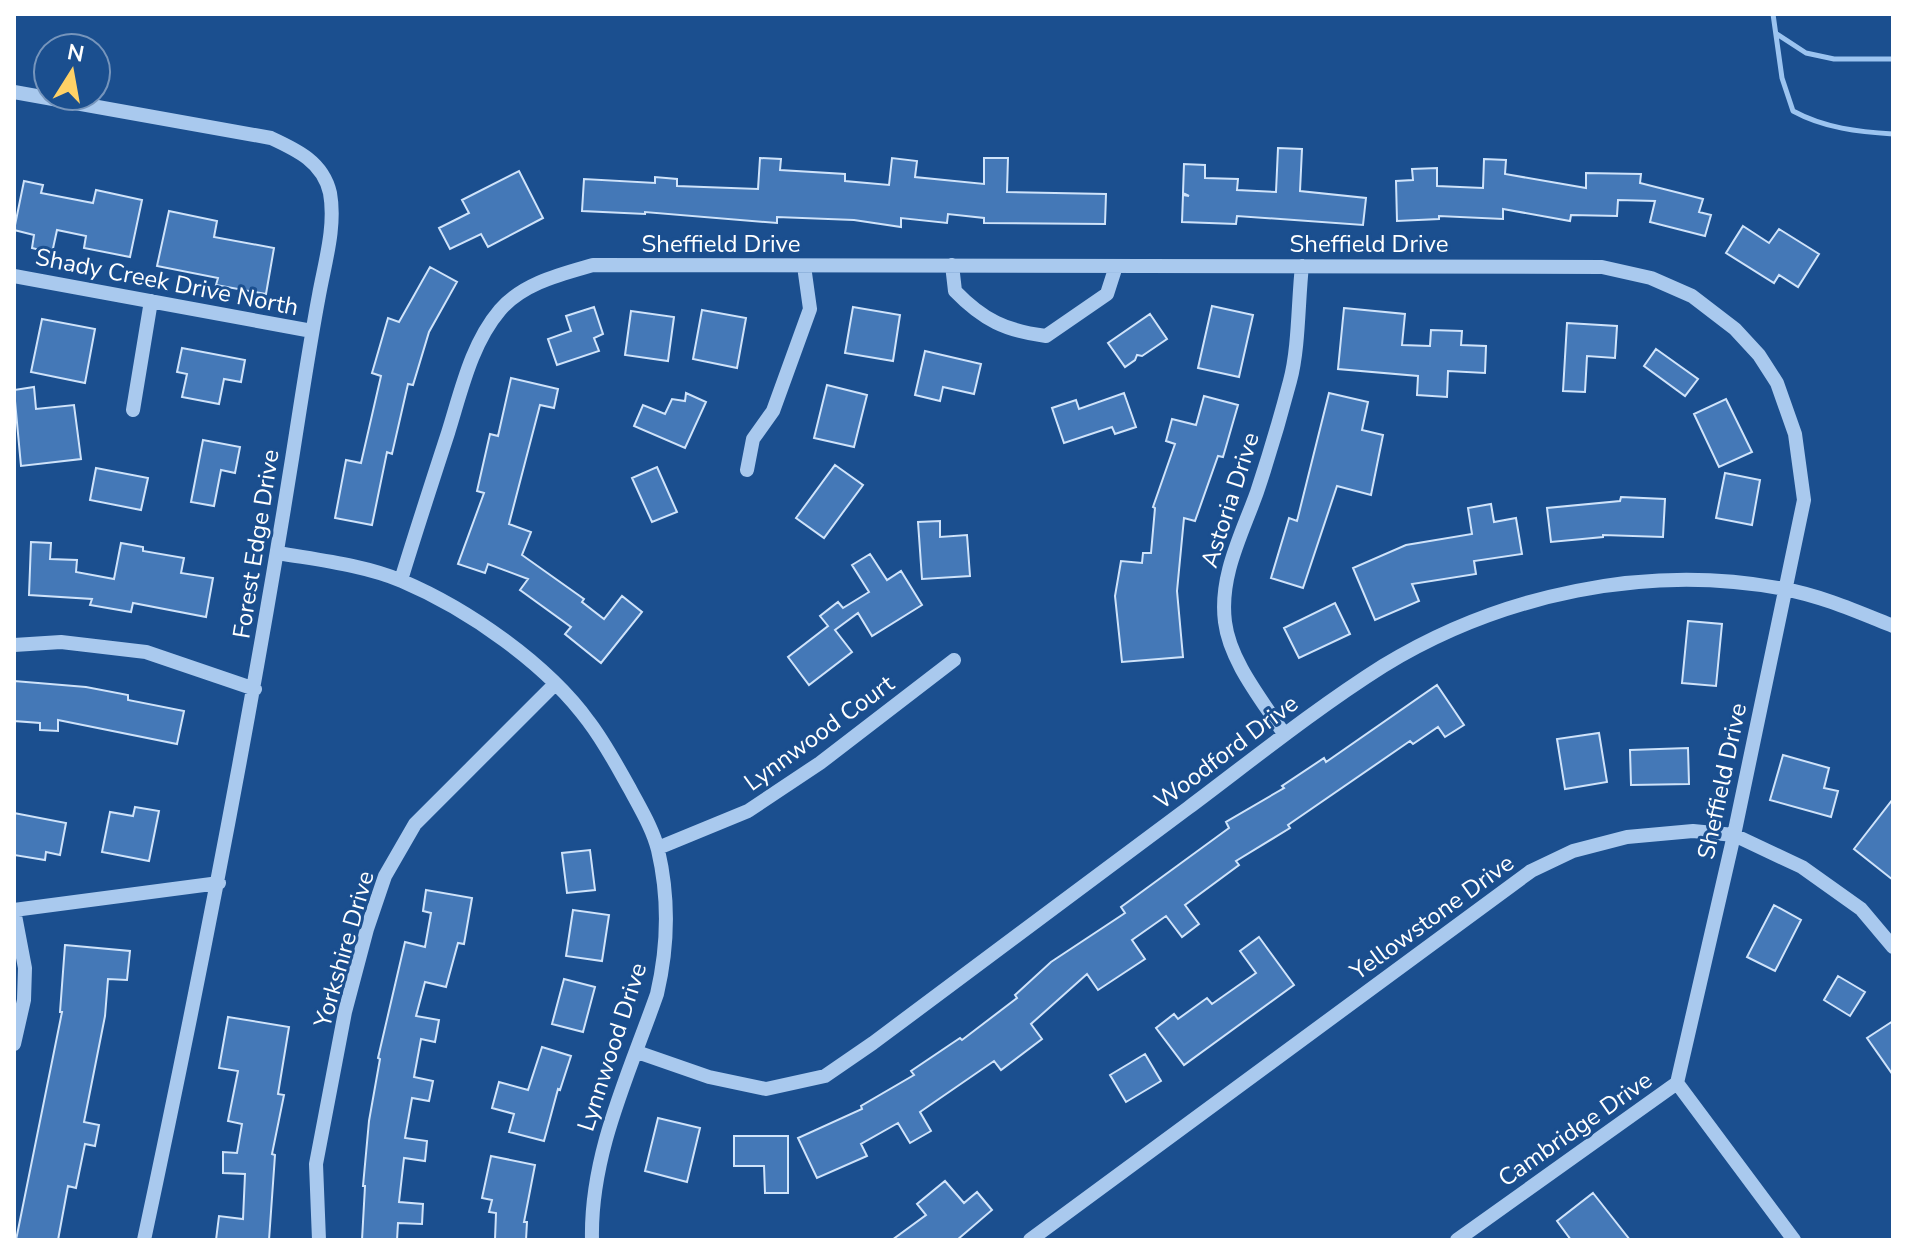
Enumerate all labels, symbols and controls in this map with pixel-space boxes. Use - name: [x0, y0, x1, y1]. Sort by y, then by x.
- north arrow: [32, 32, 112, 112]
- text: N: [65, 37, 87, 70]
- street label: Sheffield Drive: [641, 228, 801, 260]
- street label: Sheffield Drive: [1289, 228, 1449, 260]
- street label: Shady Creek Drive North: [33, 241, 301, 323]
- street label: Astoria Drive: [1193, 428, 1267, 572]
- street label: Forest Edge Drive: [225, 447, 287, 641]
- street label: Lynnwood Court: [738, 667, 901, 798]
- street label: Woodford Drive: [1148, 687, 1304, 817]
- street label: Sheffield Drive: [1690, 700, 1754, 862]
- street label: Yellowstone Drive: [1343, 847, 1520, 988]
- street label: Yorkshire Drive: [306, 867, 382, 1032]
- street label: Lynnwood Drive: [570, 959, 654, 1135]
- street label: Cambridge Drive: [1492, 1064, 1658, 1194]

